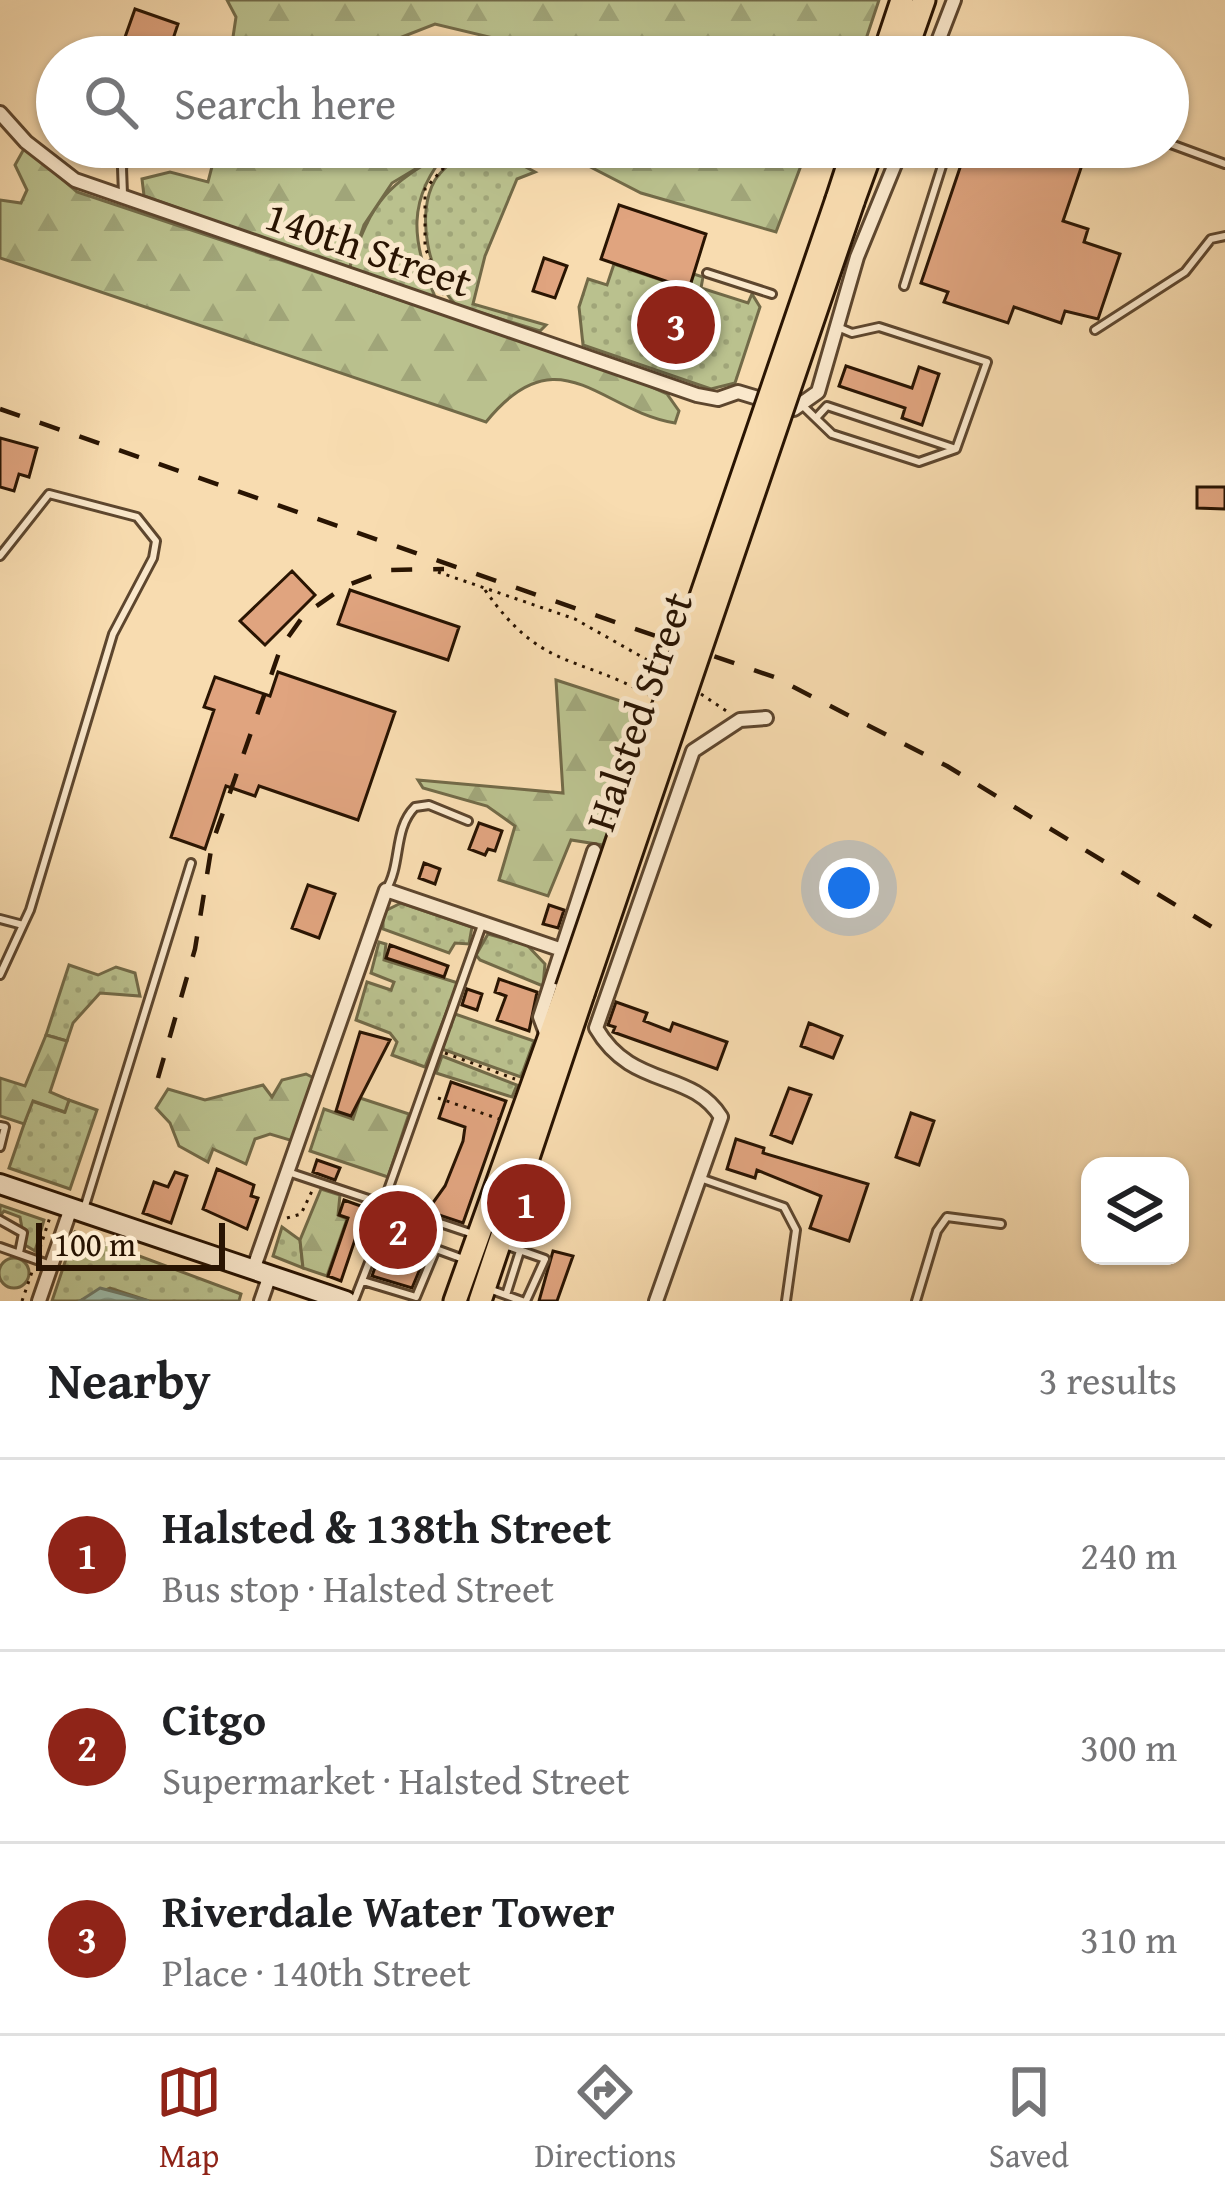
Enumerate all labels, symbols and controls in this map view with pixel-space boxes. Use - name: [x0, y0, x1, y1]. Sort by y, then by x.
- search box: [36, 36, 1189, 168]
- icon: search: [78, 69, 144, 135]
- text: Search here: [174, 70, 396, 135]
- street label: 140th Street: [258, 184, 481, 312]
- pin: 3: [637, 280, 715, 370]
- street label: Halsted Street: [569, 583, 707, 838]
- your location: [819, 858, 879, 918]
- map controls: [1081, 1157, 1189, 1265]
- button: layers: [1081, 1157, 1189, 1265]
- pin: 1: [487, 1158, 565, 1248]
- pin: 2: [359, 1185, 437, 1275]
- scale bar: [36, 1217, 225, 1270]
- text: 100 m: [54, 1220, 136, 1268]
- text: Nearby: [48, 1342, 211, 1417]
- text: 3 results: [1039, 1351, 1177, 1408]
- text: Halsted & 138th Street: [162, 1494, 611, 1559]
- text: 1: [77, 1526, 97, 1583]
- text: 240 m: [1080, 1526, 1177, 1583]
- text: Bus stop · Halsted Street: [162, 1559, 554, 1616]
- text: Citgo: [162, 1686, 266, 1751]
- text: 2: [77, 1718, 97, 1775]
- text: 300 m: [1080, 1718, 1177, 1775]
- text: Supermarket · Halsted Street: [162, 1751, 630, 1808]
- text: Riverdale Water Tower: [162, 1878, 615, 1943]
- text: 3: [77, 1910, 97, 1967]
- text: 310 m: [1080, 1910, 1177, 1967]
- text: Place · 140th Street: [162, 1943, 471, 2000]
- tab: Map: [156, 2059, 222, 2179]
- tab: Directions: [535, 2059, 676, 2179]
- tab: Saved: [989, 2059, 1069, 2179]

